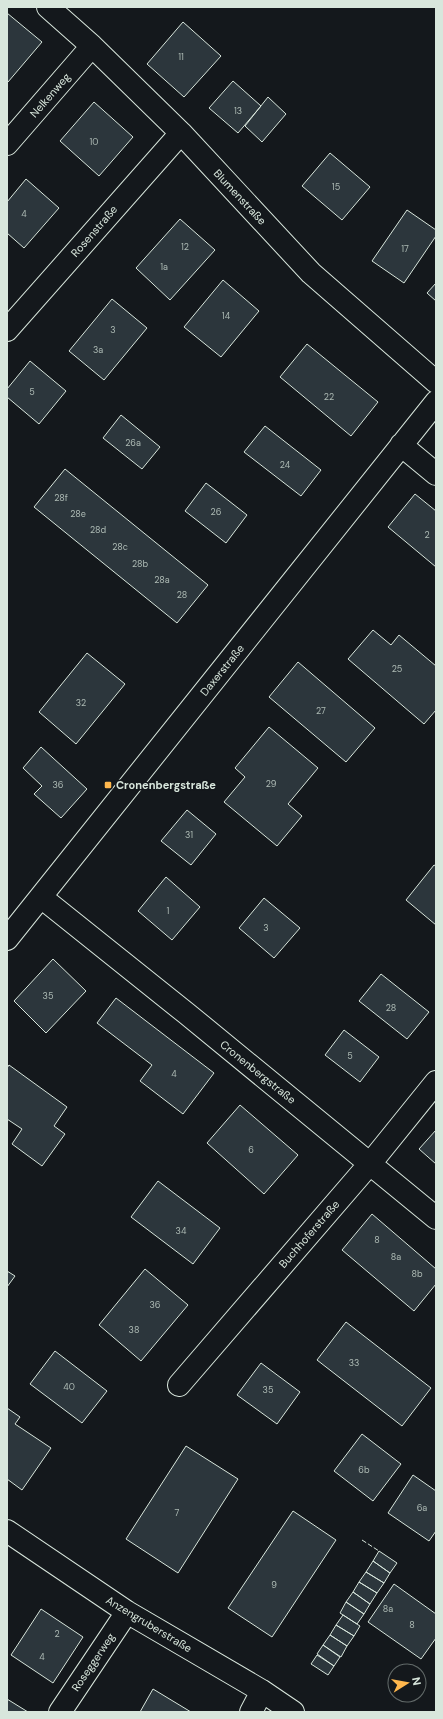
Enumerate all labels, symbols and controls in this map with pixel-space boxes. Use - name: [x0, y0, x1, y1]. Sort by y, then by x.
- house number: 11: [178, 51, 184, 63]
- street label: Nelkenweg: [27, 70, 73, 120]
- house number: 13: [234, 105, 242, 117]
- house number: 10: [90, 136, 98, 148]
- street label: Blumenstraße: [211, 166, 269, 228]
- house number: 15: [332, 181, 340, 193]
- street label: Rosenstraße: [68, 202, 120, 260]
- house number: 4: [21, 208, 27, 220]
- house number: 12: [181, 241, 189, 253]
- house number: 17: [401, 243, 409, 255]
- house number: 1a: [160, 261, 168, 273]
- house number: 14: [222, 310, 231, 322]
- house number: 3: [110, 324, 116, 336]
- house number: 3a: [93, 344, 103, 356]
- house number: 5: [29, 386, 35, 398]
- house number: 22: [324, 391, 334, 403]
- house number: 26a: [125, 437, 141, 449]
- house number: 24: [280, 459, 291, 471]
- house number: 28f: [54, 492, 68, 504]
- house number: 26: [211, 506, 222, 518]
- house number: 28e: [70, 508, 86, 520]
- house number: 28d: [90, 524, 106, 536]
- house number: 2: [424, 529, 430, 541]
- house number: 28c: [112, 541, 128, 553]
- house number: 28b: [132, 558, 148, 570]
- house number: 28a: [154, 574, 170, 586]
- house number: 28: [177, 589, 187, 601]
- street label: Daxerstraße: [197, 641, 247, 699]
- house number: 25: [392, 663, 402, 675]
- house number: 32: [76, 697, 86, 709]
- house number: 27: [316, 705, 326, 717]
- place label: Cronenbergstraße: [116, 778, 216, 792]
- house number: 29: [266, 778, 277, 790]
- house number: 36: [53, 779, 64, 791]
- marker: Cronenbergstraße: [103, 780, 113, 790]
- house number: 31: [185, 829, 193, 841]
- house number: 1: [167, 905, 170, 917]
- house number: 3: [263, 922, 269, 934]
- house number: 35: [43, 990, 53, 1002]
- house number: 28: [386, 1002, 396, 1014]
- street label: Cronenbergstraße: [217, 1037, 299, 1107]
- house number: 5: [347, 1050, 353, 1062]
- house number: 4: [171, 1068, 177, 1080]
- house number: 6: [248, 1144, 254, 1156]
- street label: Buchhoferstraße: [276, 1197, 342, 1271]
- house number: 34: [176, 1225, 187, 1237]
- house number: 8: [374, 1234, 380, 1246]
- house number: 8a: [391, 1251, 401, 1263]
- house number: 8b: [411, 1268, 423, 1280]
- house number: 36: [150, 1299, 161, 1311]
- house number: 38: [129, 1324, 139, 1336]
- house number: 33: [349, 1357, 359, 1369]
- house number: 40: [63, 1381, 75, 1393]
- house number: 35: [263, 1384, 273, 1396]
- house number: 6b: [358, 1464, 370, 1476]
- house number: 6a: [417, 1502, 427, 1514]
- house number: 7: [175, 1507, 180, 1519]
- house number: 9: [271, 1579, 277, 1591]
- street label: Anzengruberstraße: [103, 1593, 195, 1655]
- house number: 8a: [383, 1603, 393, 1615]
- house number: 8: [409, 1619, 415, 1631]
- house number: 2: [54, 1628, 60, 1640]
- street label: Roseggerweg: [68, 1630, 118, 1694]
- house number: 4: [39, 1651, 45, 1663]
- north arrow: [387, 1663, 427, 1703]
- text: N: [409, 1676, 424, 1686]

